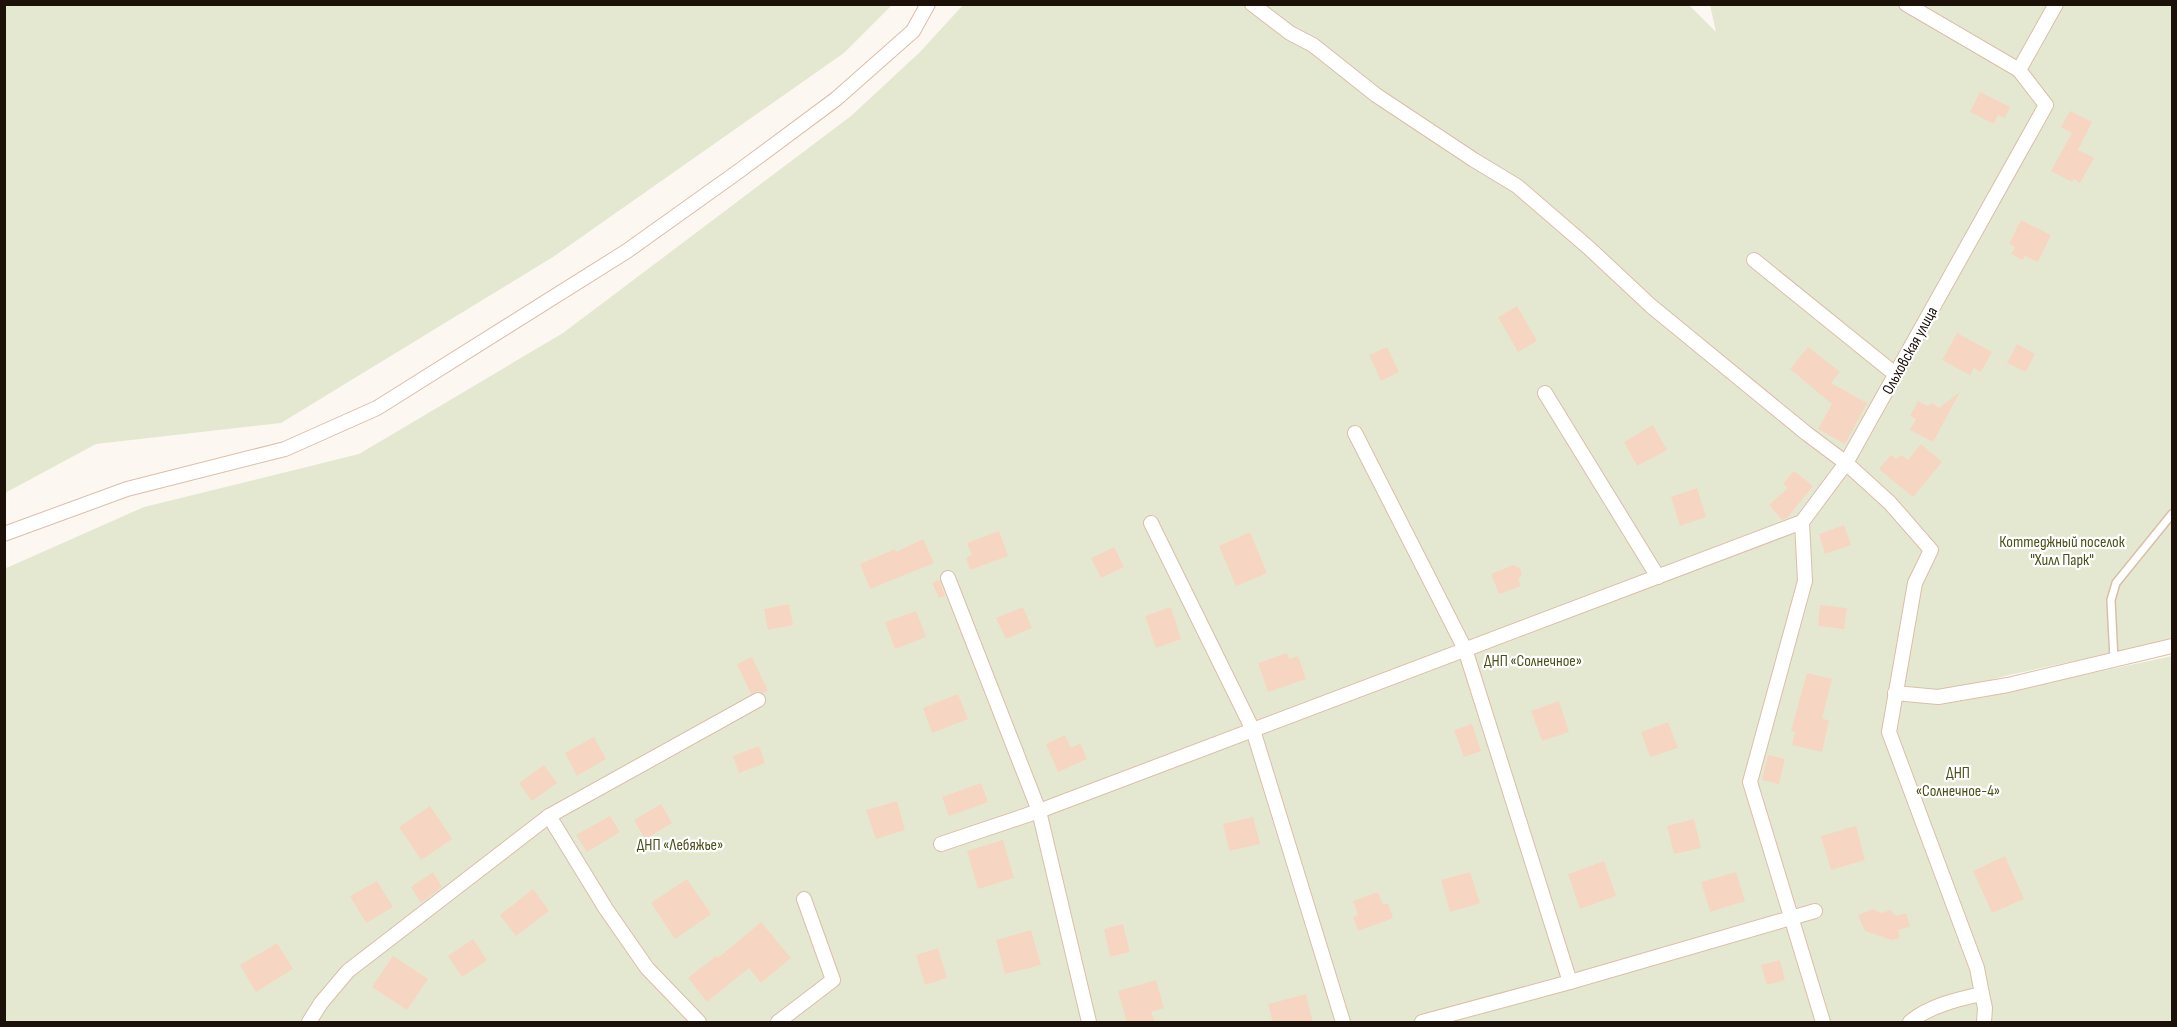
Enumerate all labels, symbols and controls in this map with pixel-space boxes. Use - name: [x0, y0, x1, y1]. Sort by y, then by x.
- street label: Ольховская улица: [1878, 304, 1942, 398]
- park label: Коттеджный поселок "Хилл Парк": [1999, 533, 2126, 570]
- park label: ДНП «Солнечное»: [1484, 652, 1582, 671]
- park label: ДНП «Солнечное-4»: [1916, 764, 2000, 801]
- park label: ДНП «Лебяжье»: [637, 836, 723, 855]

